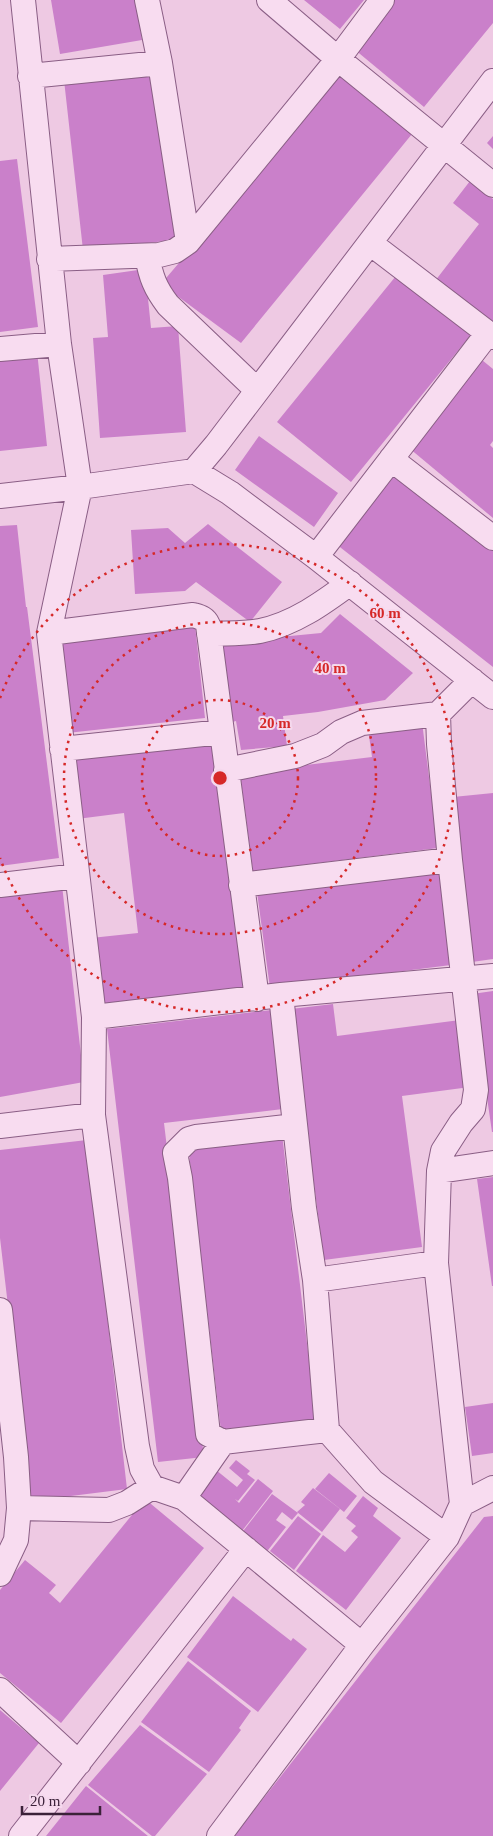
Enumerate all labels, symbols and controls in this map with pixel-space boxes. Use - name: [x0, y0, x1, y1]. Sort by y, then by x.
- text: 60 m: [369, 605, 401, 621]
- text: 40 m: [314, 660, 346, 676]
- text: 20 m: [259, 715, 291, 731]
- centre of rings: [211, 769, 229, 787]
- scale bar: [22, 1784, 100, 1816]
- text: 20 m: [30, 1793, 61, 1809]

